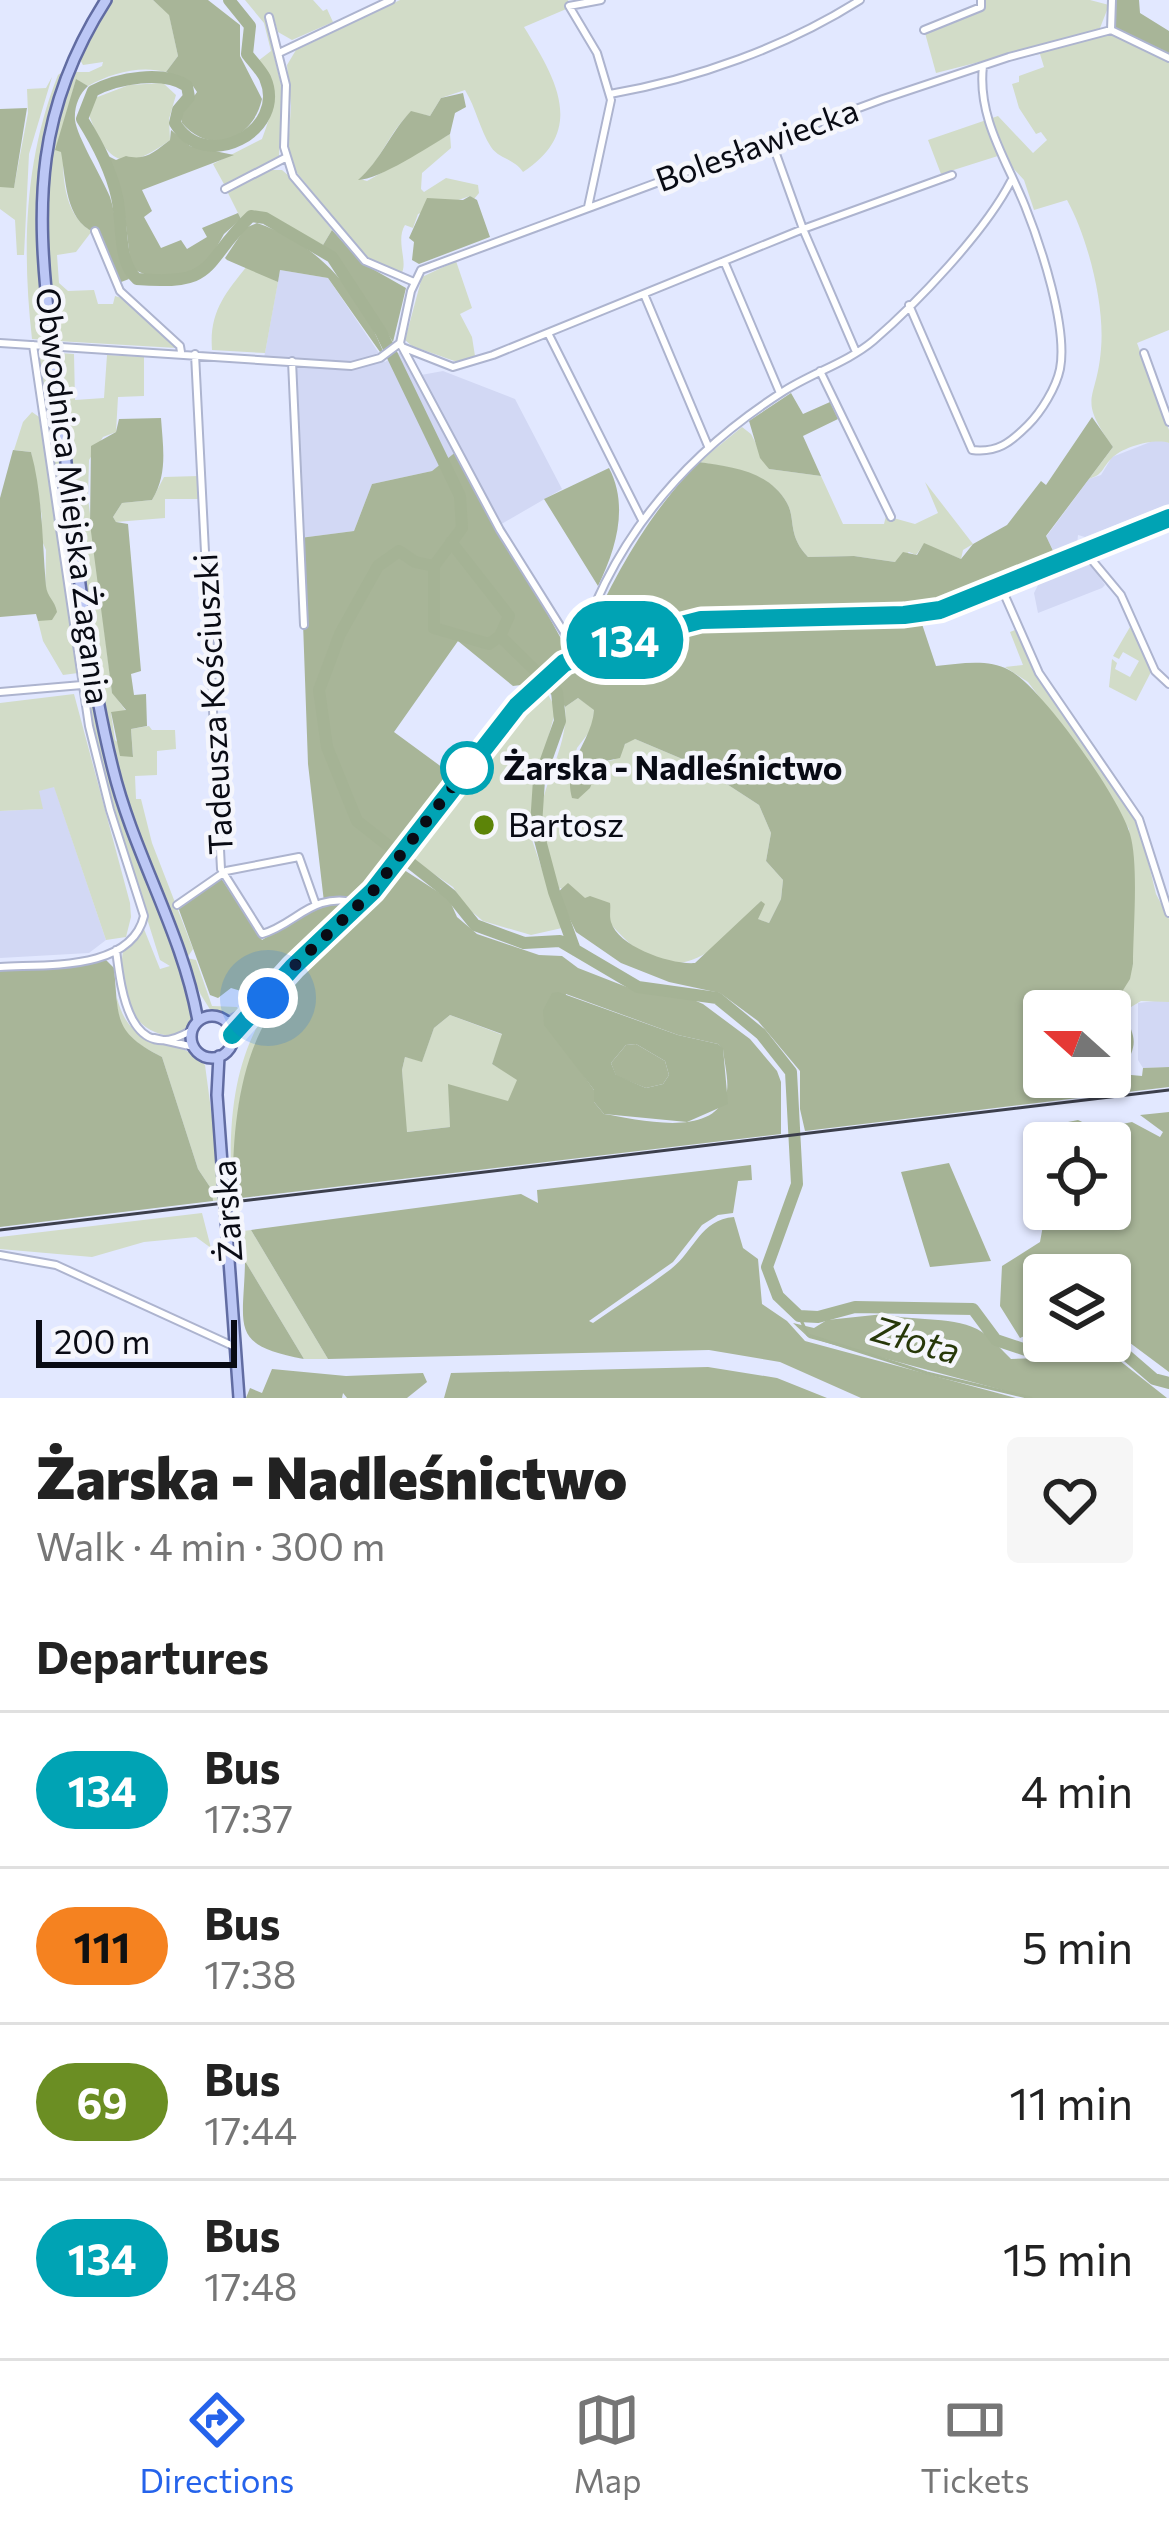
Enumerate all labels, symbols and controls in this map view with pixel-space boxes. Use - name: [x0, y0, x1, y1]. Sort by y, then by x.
- street label: Bolesławiecka: [650, 88, 863, 199]
- street label: Obwodnica Miejska Żagania: [29, 285, 120, 706]
- street label: Tadeusza Kościuszki: [183, 552, 240, 856]
- line badge: 134: [556, 601, 694, 679]
- text: 134: [590, 614, 660, 666]
- marker: Żarska - Nadleśnictwo: [442, 743, 492, 793]
- place label: Żarska - Nadleśnictwo: [503, 746, 842, 787]
- place label: Bartosz: [508, 803, 624, 844]
- marker: Bartosz: [471, 812, 497, 838]
- your location: [238, 968, 298, 1028]
- north arrow: [1023, 990, 1131, 1098]
- map controls: [1023, 990, 1131, 1362]
- button: locate: [1023, 1122, 1131, 1230]
- street label: Żarska: [201, 1159, 250, 1264]
- button: layers: [1023, 1254, 1131, 1362]
- water label: Złota: [867, 1304, 966, 1372]
- scale bar: [36, 1314, 237, 1367]
- text: 200 m: [54, 1320, 150, 1361]
- button: heart: [1007, 1437, 1133, 1563]
- text: Żarska - Nadleśnictwo: [36, 1441, 627, 1511]
- text: Walk · 4 min · 300 m: [36, 1521, 385, 1569]
- text: Departures: [36, 1628, 269, 1683]
- text: Bus: [204, 1738, 280, 1793]
- text: 4 min: [1021, 1762, 1133, 1817]
- text: 134: [67, 1764, 137, 1816]
- text: 17:37: [204, 1793, 293, 1841]
- text: Bus: [204, 1894, 280, 1949]
- text: 5 min: [1022, 1918, 1133, 1973]
- text: 111: [73, 1920, 131, 1972]
- text: 17:38: [204, 1949, 296, 1997]
- text: Bus: [204, 2050, 280, 2105]
- text: 11 min: [1009, 2074, 1133, 2129]
- text: 69: [76, 2076, 128, 2128]
- text: 17:44: [204, 2105, 297, 2153]
- text: Bus: [204, 2206, 280, 2261]
- text: 15 min: [1003, 2230, 1133, 2285]
- text: 134: [67, 2232, 137, 2284]
- text: 17:48: [204, 2261, 298, 2309]
- tab: Directions: [140, 2387, 294, 2500]
- tab: Map: [573, 2387, 641, 2500]
- tab: Tickets: [921, 2387, 1029, 2500]

